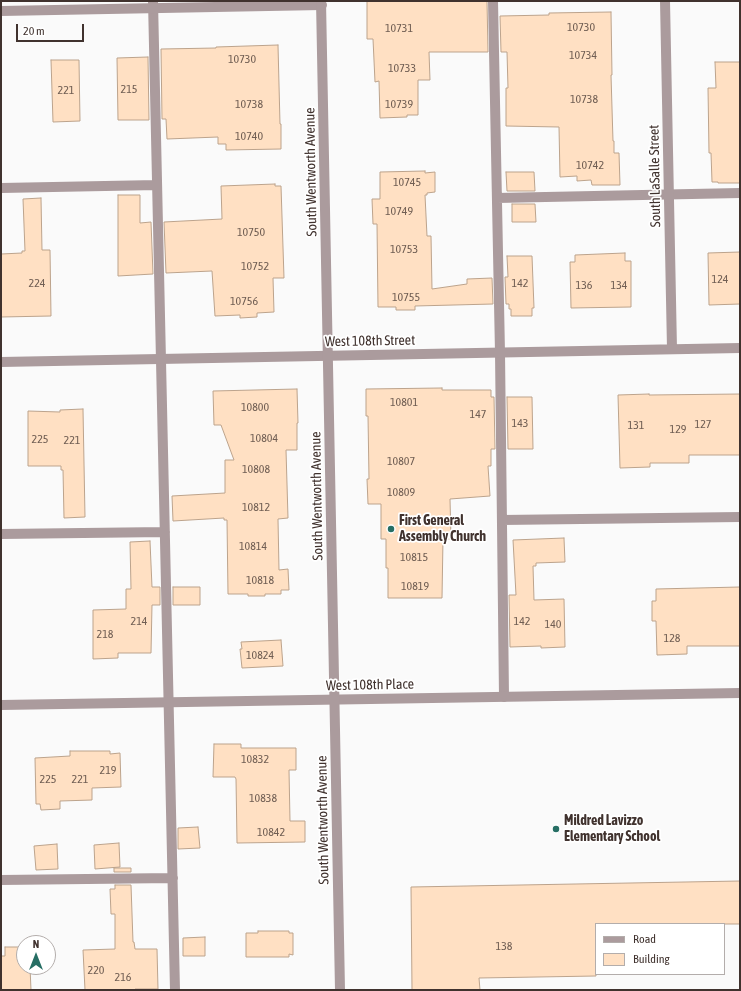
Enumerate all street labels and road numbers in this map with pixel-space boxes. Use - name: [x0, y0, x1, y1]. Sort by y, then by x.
- street label: South Wentworth Avenue: [301, 107, 321, 237]
- street label: South LaSalle Street: [646, 125, 664, 227]
- street label: West 108th Street: [325, 332, 415, 350]
- street label: South Wentworth Avenue: [307, 431, 327, 561]
- street label: West 108th Place: [326, 676, 414, 694]
- street label: South Wentworth Avenue: [313, 755, 333, 885]

